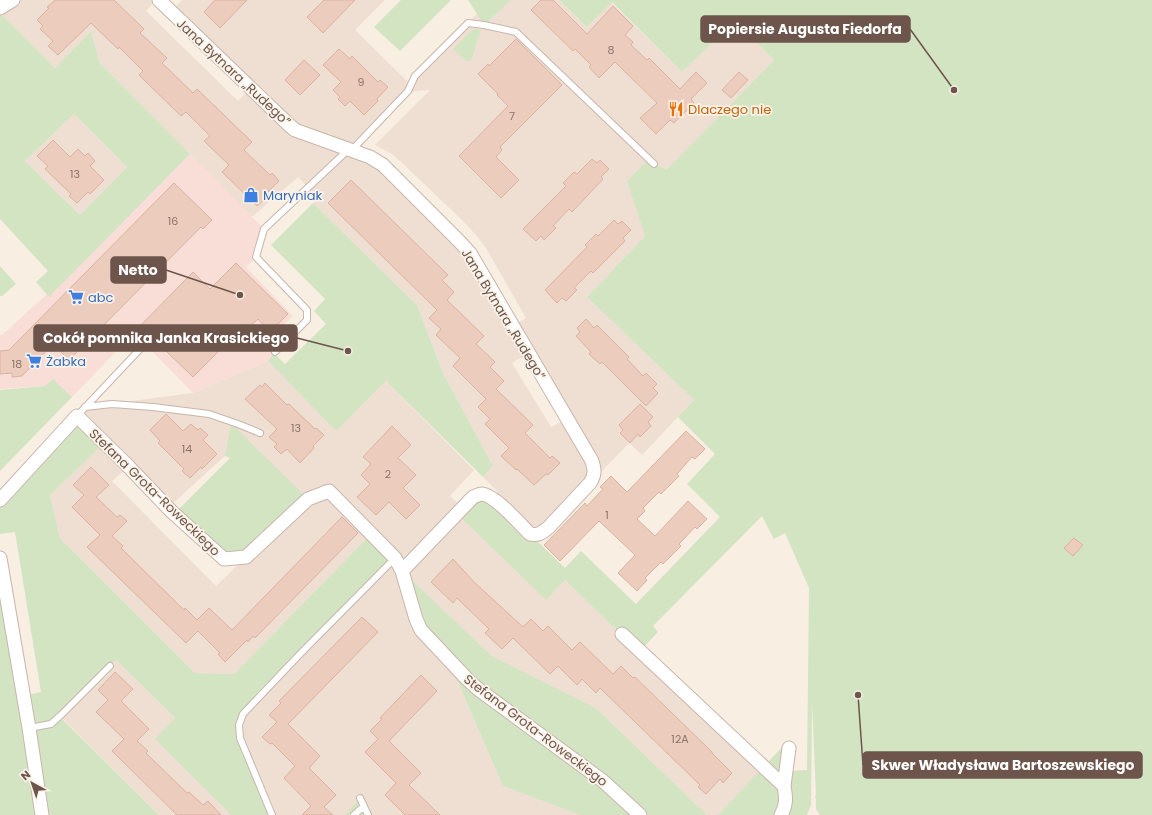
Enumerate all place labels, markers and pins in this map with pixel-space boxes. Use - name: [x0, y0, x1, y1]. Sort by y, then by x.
- callout: Popiersie Augusta Fiedorfa: [701, 16, 910, 42]
- restaurant icon: Dlaczego nie: [667, 100, 685, 118]
- place label: Dlaczego nie: [688, 100, 771, 119]
- shop icon: Maryniak: [242, 186, 260, 204]
- place label: Maryniak: [263, 186, 322, 205]
- callout: Netto: [111, 257, 166, 283]
- supermarket icon: abc: [67, 288, 85, 306]
- place label: abc: [88, 288, 114, 307]
- callout: Cokół pomnika Janka Krasickiego: [34, 325, 297, 351]
- supermarket icon: Żabka: [25, 352, 43, 370]
- place label: Żabka: [46, 352, 86, 371]
- callout: Skwer Władysława Bartoszewskiego: [863, 752, 1142, 778]

